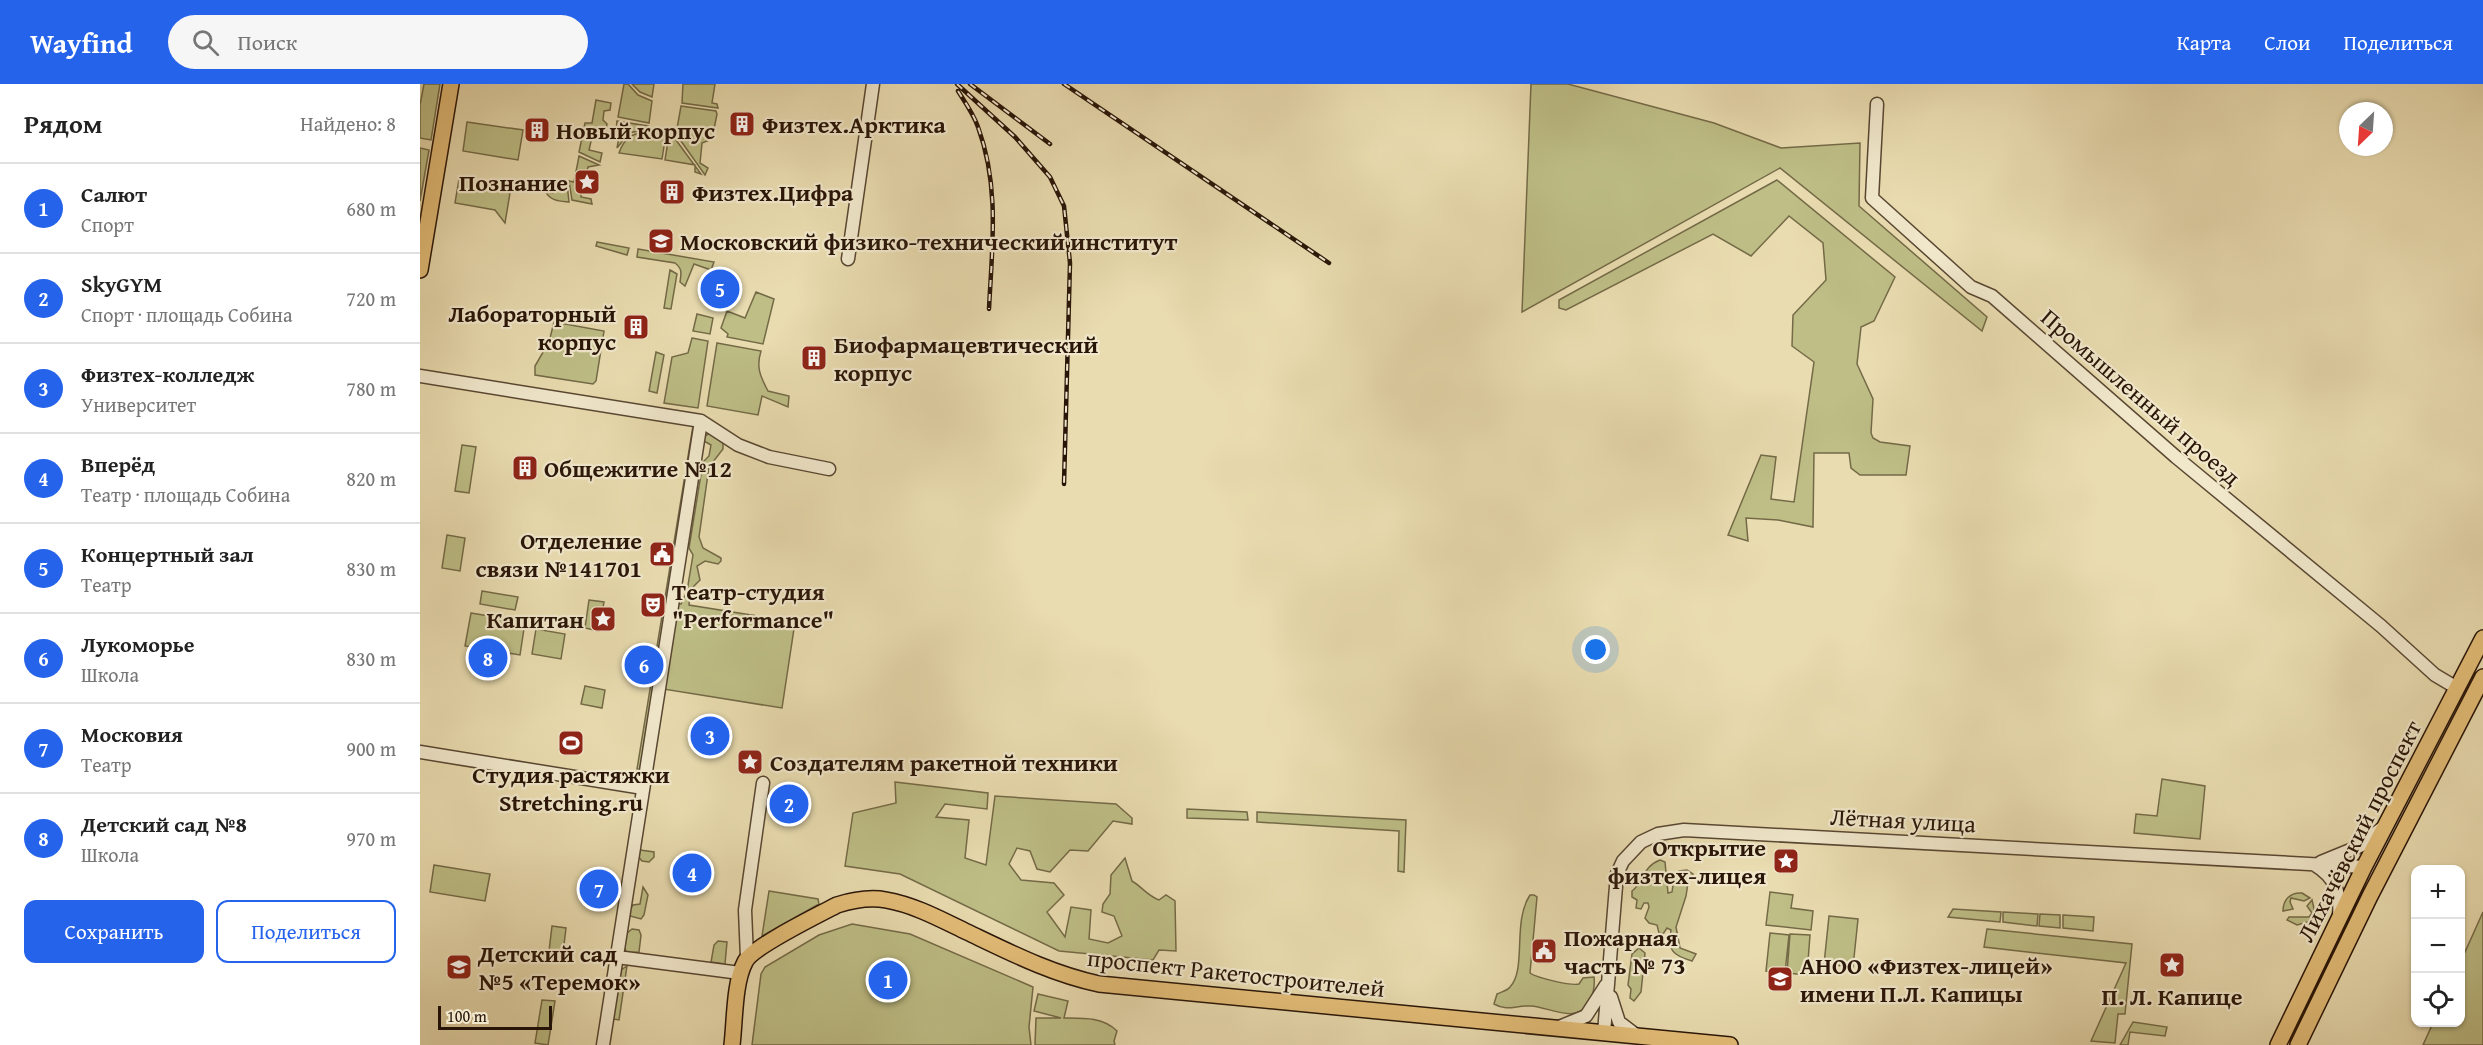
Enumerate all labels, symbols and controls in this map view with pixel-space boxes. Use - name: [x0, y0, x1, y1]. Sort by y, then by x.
- search box: [168, 15, 588, 69]
- text: Wayfind: [30, 22, 132, 63]
- icon: search: [189, 26, 222, 59]
- text: Поиск: [237, 26, 297, 58]
- text: Карта: [2177, 27, 2231, 58]
- text: Слои: [2264, 27, 2310, 58]
- text: Поделиться: [2343, 27, 2453, 58]
- north arrow: [2339, 102, 2393, 156]
- text: Рядом: [24, 104, 102, 143]
- place label: Физтех.Арктика: [762, 107, 946, 142]
- text: Найдено: 8: [300, 109, 396, 138]
- building icon: Физтех.Арктика: [727, 109, 757, 139]
- place label: Новый корпус: [556, 113, 715, 148]
- building icon: Новый корпус: [522, 115, 552, 145]
- place label: Познание: [459, 165, 568, 200]
- place icon: Познание: [572, 167, 602, 197]
- place label: Физтех.Цифра: [692, 175, 854, 210]
- building icon: Физтех.Цифра: [657, 177, 687, 207]
- text: Салют: [81, 178, 147, 210]
- text: 1: [38, 194, 49, 223]
- text: 680 m: [346, 194, 396, 223]
- text: Спорт: [81, 210, 134, 239]
- place label: Московский физико-технический институт: [680, 224, 1178, 259]
- school or university icon: Московский физико-технический институт: [646, 226, 676, 256]
- pin: 5: [700, 266, 740, 312]
- text: SkyGYM: [81, 268, 162, 300]
- text: 2: [38, 284, 49, 313]
- text: 720 m: [346, 284, 396, 313]
- place label: Лабораторный корпус: [448, 296, 616, 359]
- text: Спорт · площадь Собина: [81, 300, 292, 329]
- street label: Промышленный проезд: [2033, 300, 2249, 494]
- building icon: Лабораторный корпус: [621, 312, 651, 342]
- place label: Биофармацевтический корпус: [834, 327, 1098, 390]
- building icon: Биофармацевтический корпус: [799, 343, 829, 373]
- text: Физтех-колледж: [81, 358, 254, 390]
- text: 3: [38, 374, 49, 403]
- text: 780 m: [346, 374, 396, 403]
- text: Университет: [81, 390, 196, 419]
- text: Вперёд: [81, 448, 155, 480]
- place label: Общежитие №12: [544, 451, 732, 486]
- building icon: Общежитие №12: [510, 453, 540, 483]
- text: 4: [38, 464, 49, 493]
- text: 820 m: [346, 464, 396, 493]
- text: Театр · площадь Собина: [81, 480, 290, 509]
- place label: Отделение связи №141701: [476, 523, 642, 586]
- text: Концертный зал: [81, 538, 254, 570]
- public building icon: Отделение связи №141701: [647, 539, 677, 569]
- text: 5: [38, 554, 49, 583]
- text: 830 m: [346, 554, 396, 583]
- text: Театр: [81, 570, 132, 599]
- place label: Театр-студия "Performance": [672, 574, 834, 637]
- theatre icon: Театр-студия "Performance": [638, 590, 668, 620]
- place label: Капитан: [487, 602, 584, 637]
- place icon: Капитан: [588, 604, 618, 634]
- text: Лукоморье: [81, 628, 195, 660]
- your location: [1581, 635, 1610, 664]
- pin: 8: [468, 636, 508, 680]
- pin: 6: [624, 642, 664, 688]
- text: 6: [38, 644, 49, 673]
- text: 830 m: [346, 644, 396, 673]
- text: Школа: [81, 660, 139, 689]
- pin: 3: [690, 714, 730, 758]
- street label: Лихачёвский проспект: [2288, 714, 2430, 948]
- text: Московия: [81, 718, 183, 750]
- sports icon: Студия растяжки Stretching.ru: [556, 728, 586, 758]
- text: 7: [38, 734, 49, 763]
- text: 900 m: [346, 734, 396, 763]
- place label: Создателям ракетной техники: [770, 745, 1118, 780]
- place icon: Создателям ракетной техники: [735, 747, 765, 777]
- text: Театр: [81, 750, 132, 779]
- place label: Студия растяжки Stretching.ru: [472, 757, 670, 820]
- pin: 2: [770, 782, 808, 826]
- street label: Лётная улица: [1829, 799, 1977, 841]
- text: Детский сад №8: [81, 808, 247, 840]
- text: 8: [38, 824, 49, 853]
- text: 970 m: [346, 824, 396, 853]
- place label: Открытие физтех-лицея: [1608, 830, 1766, 893]
- text: Школа: [81, 840, 139, 869]
- place icon: Открытие физтех-лицея: [1771, 846, 1801, 876]
- pin: 4: [672, 850, 712, 896]
- map controls: [2411, 865, 2465, 1027]
- button: +: [2411, 865, 2465, 919]
- pin: 7: [580, 866, 618, 912]
- button: Сохранить: [24, 900, 204, 963]
- button: Поделиться: [216, 900, 396, 963]
- button: −: [2411, 919, 2465, 973]
- place label: Пожарная часть № 73: [1564, 920, 1686, 983]
- place label: Детский сад №5 «Теремок»: [477, 936, 641, 999]
- public building icon: Пожарная часть № 73: [1529, 936, 1559, 966]
- street label: проспект Ракетостроителей: [1086, 940, 1386, 1006]
- place label: АНОО «Физтех-лицей» имени П.Л. Капицы: [1800, 948, 2053, 1011]
- place icon: П. Л. Капице: [2157, 950, 2187, 980]
- school or university icon: Детский сад №5 «Теремок»: [444, 952, 474, 982]
- pin: 1: [868, 958, 908, 1002]
- school or university icon: АНОО «Физтех-лицей» имени П.Л. Капицы: [1765, 964, 1795, 994]
- button: locate: [2411, 973, 2465, 1027]
- place label: П. Л. Капице: [2101, 979, 2243, 1014]
- scale bar: [438, 1003, 552, 1030]
- text: 100 m: [447, 1004, 487, 1028]

